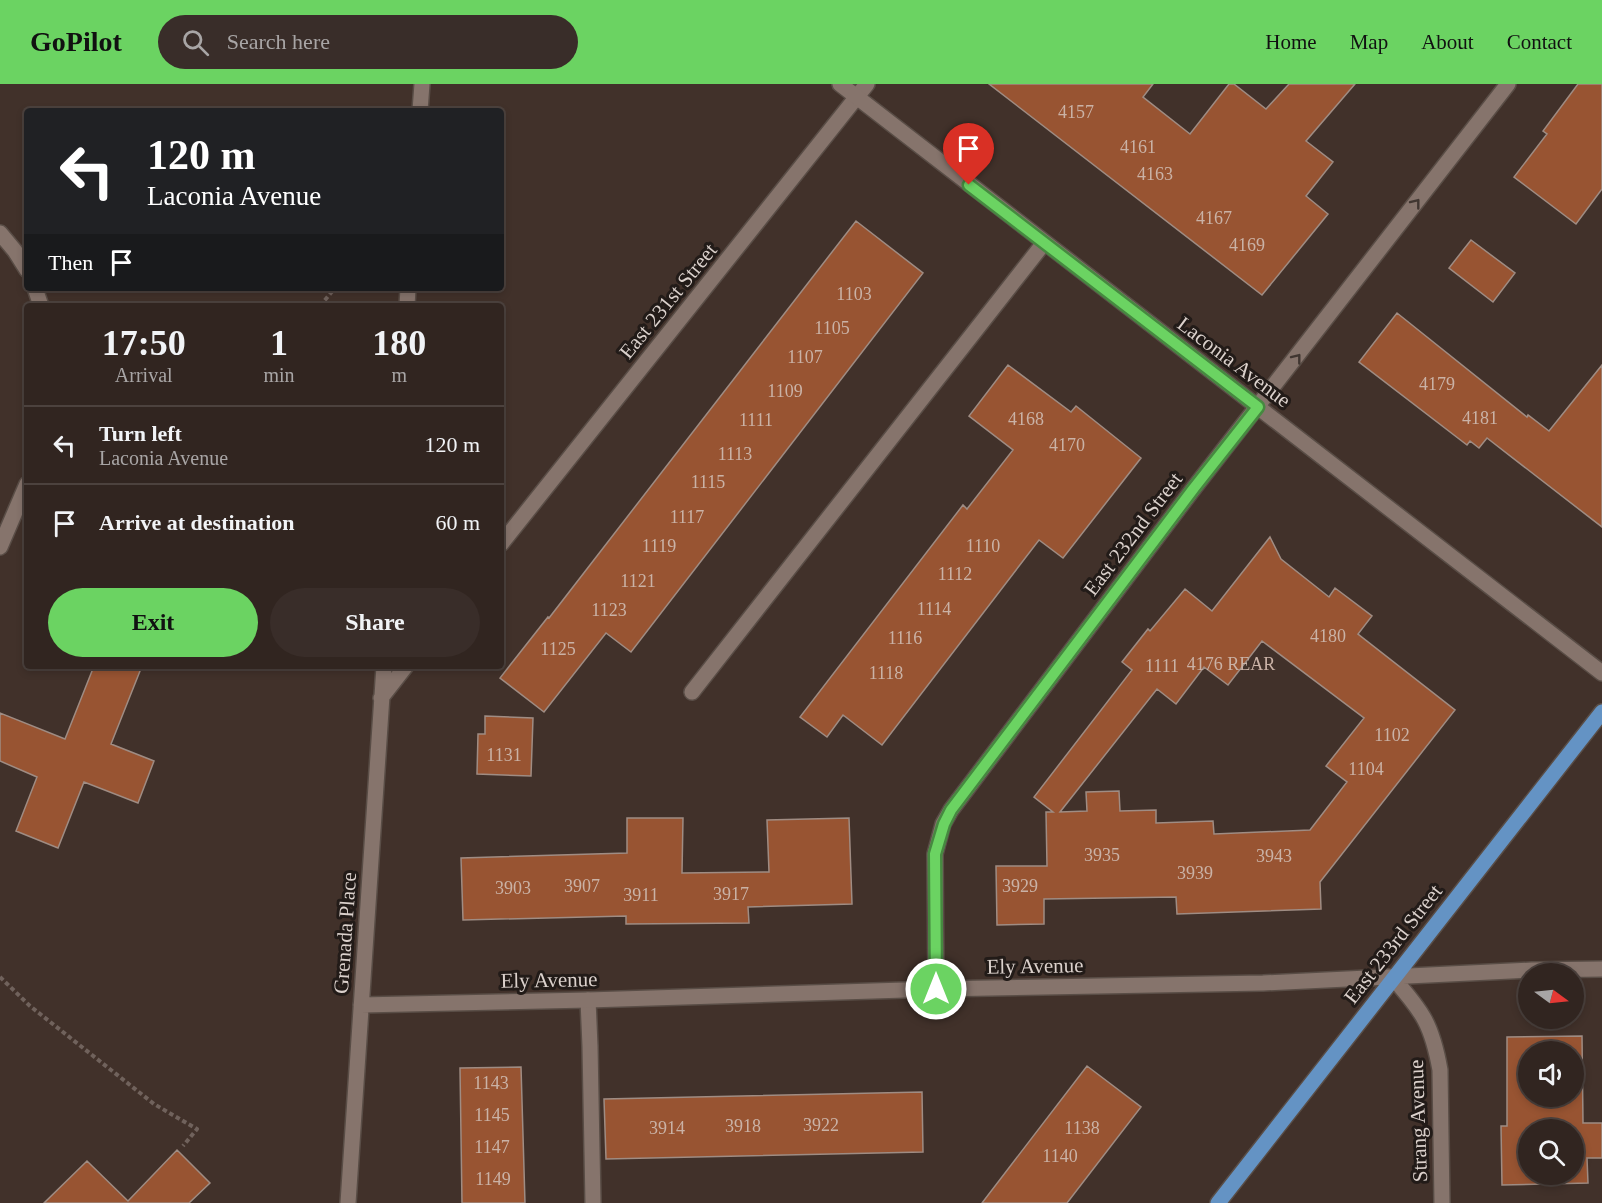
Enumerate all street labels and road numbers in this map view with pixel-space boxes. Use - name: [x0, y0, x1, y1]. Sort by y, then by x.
- street label: East 231st Street: [614, 238, 722, 363]
- street label: Laconia Avenue: [1173, 312, 1295, 412]
- street label: East 232nd Street: [1079, 467, 1187, 600]
- street label: Grenada Place: [329, 871, 361, 995]
- street label: East 233rd Street: [1339, 879, 1447, 1008]
- street label: Ely Avenue: [986, 953, 1084, 979]
- street label: Ely Avenue: [500, 967, 598, 993]
- street label: Strang Avenue: [1404, 1059, 1432, 1183]

